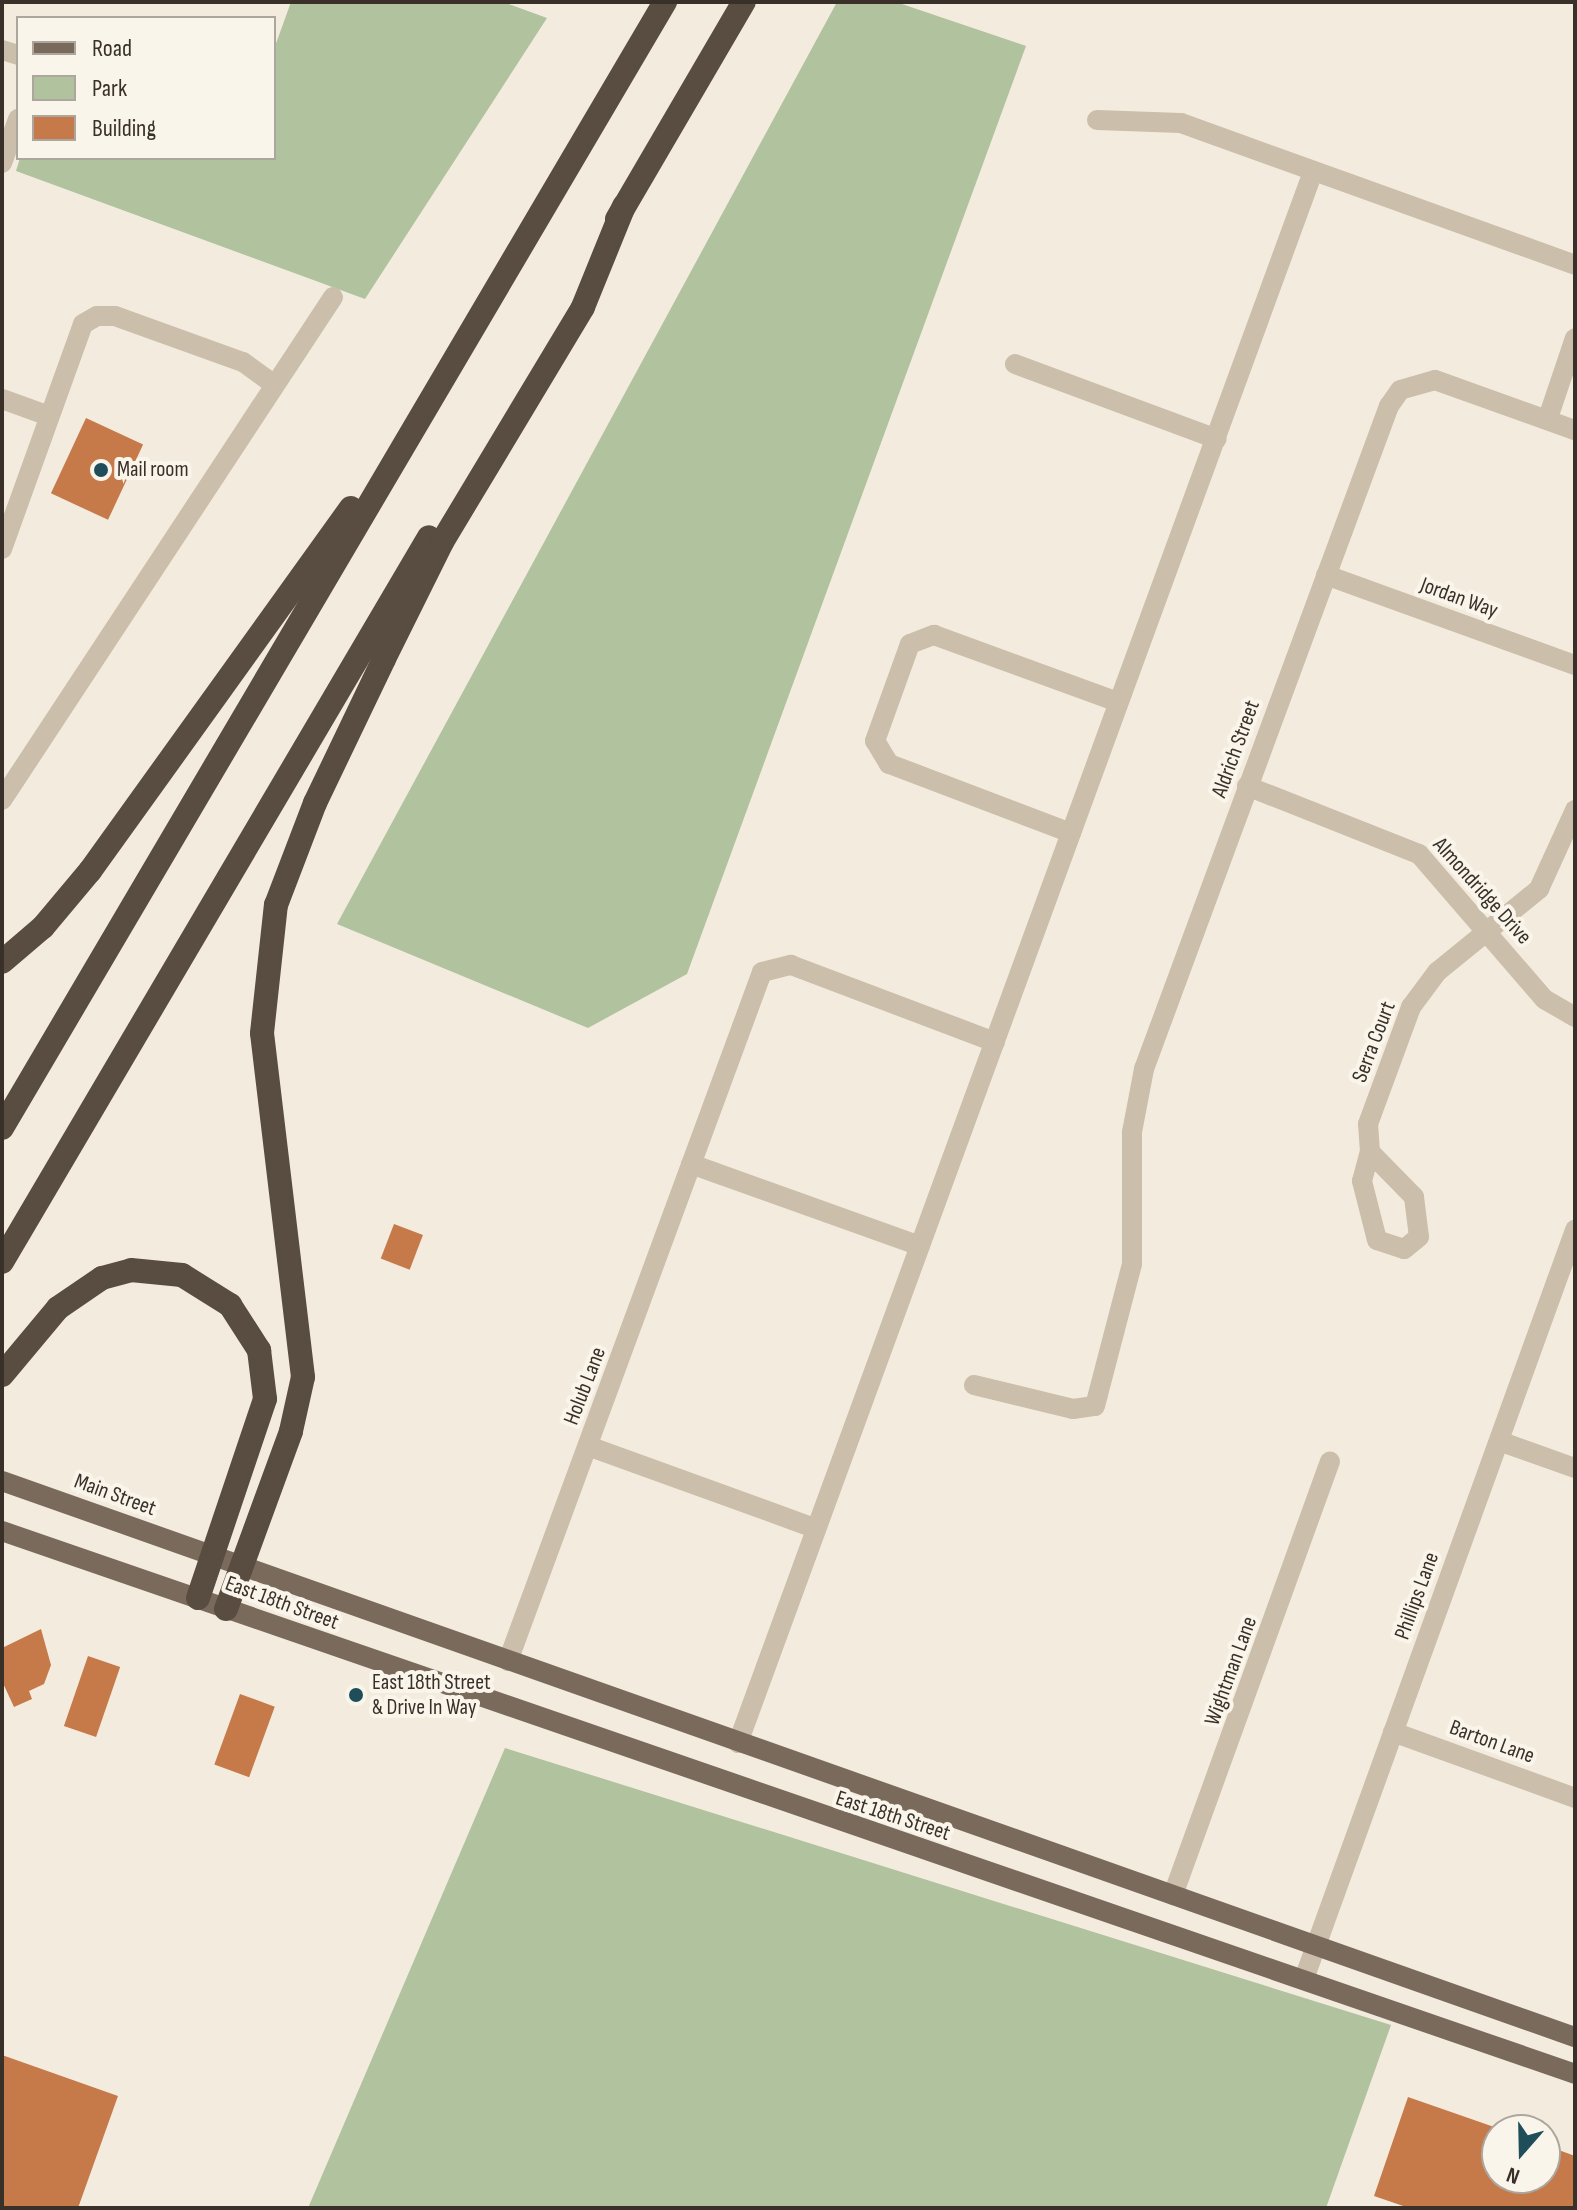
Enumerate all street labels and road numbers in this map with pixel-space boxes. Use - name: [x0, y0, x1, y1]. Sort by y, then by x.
- street label: Jordan Way: [1417, 572, 1501, 624]
- street label: Aldrich Street: [1206, 697, 1266, 801]
- street label: Almondridge Drive: [1427, 832, 1537, 950]
- street label: Serra Court: [1347, 998, 1401, 1086]
- street label: Holub Lane: [558, 1343, 612, 1429]
- street label: Main Street: [71, 1468, 159, 1522]
- street label: Phillips Lane: [1389, 1549, 1445, 1643]
- street label: East 18th Street: [222, 1570, 342, 1636]
- street label: Wightman Lane: [1199, 1613, 1263, 1729]
- street label: Barton Lane: [1446, 1714, 1538, 1770]
- street label: East 18th Street: [832, 1785, 954, 1847]

